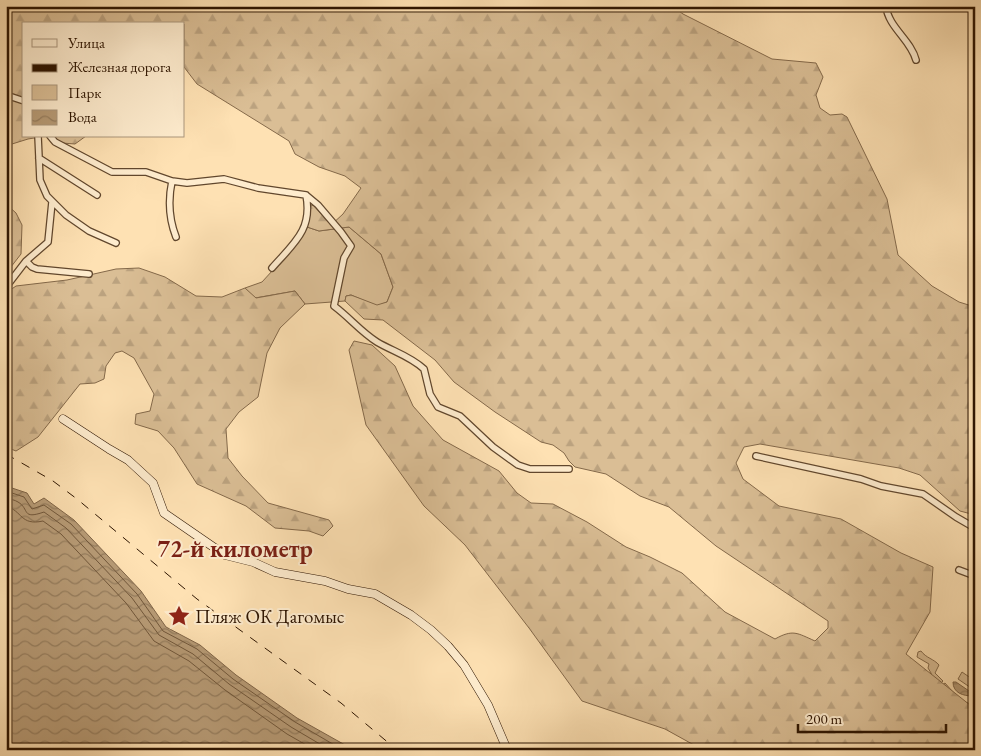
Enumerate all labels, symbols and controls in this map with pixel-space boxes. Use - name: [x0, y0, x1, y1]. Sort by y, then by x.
- legend: [22, 22, 185, 138]
- text: Улица: [67, 33, 105, 52]
- text: Железная дорога: [67, 57, 171, 76]
- text: Парк: [68, 83, 101, 102]
- text: Вода: [68, 107, 97, 126]
- district label: 72-й километр: [157, 533, 313, 564]
- place icon: Пляж ОК Дагомыс: [166, 603, 192, 629]
- place label: Пляж ОК Дагомыс: [195, 604, 345, 629]
- scale bar: [798, 701, 946, 733]
- text: 200 m: [806, 709, 843, 728]

